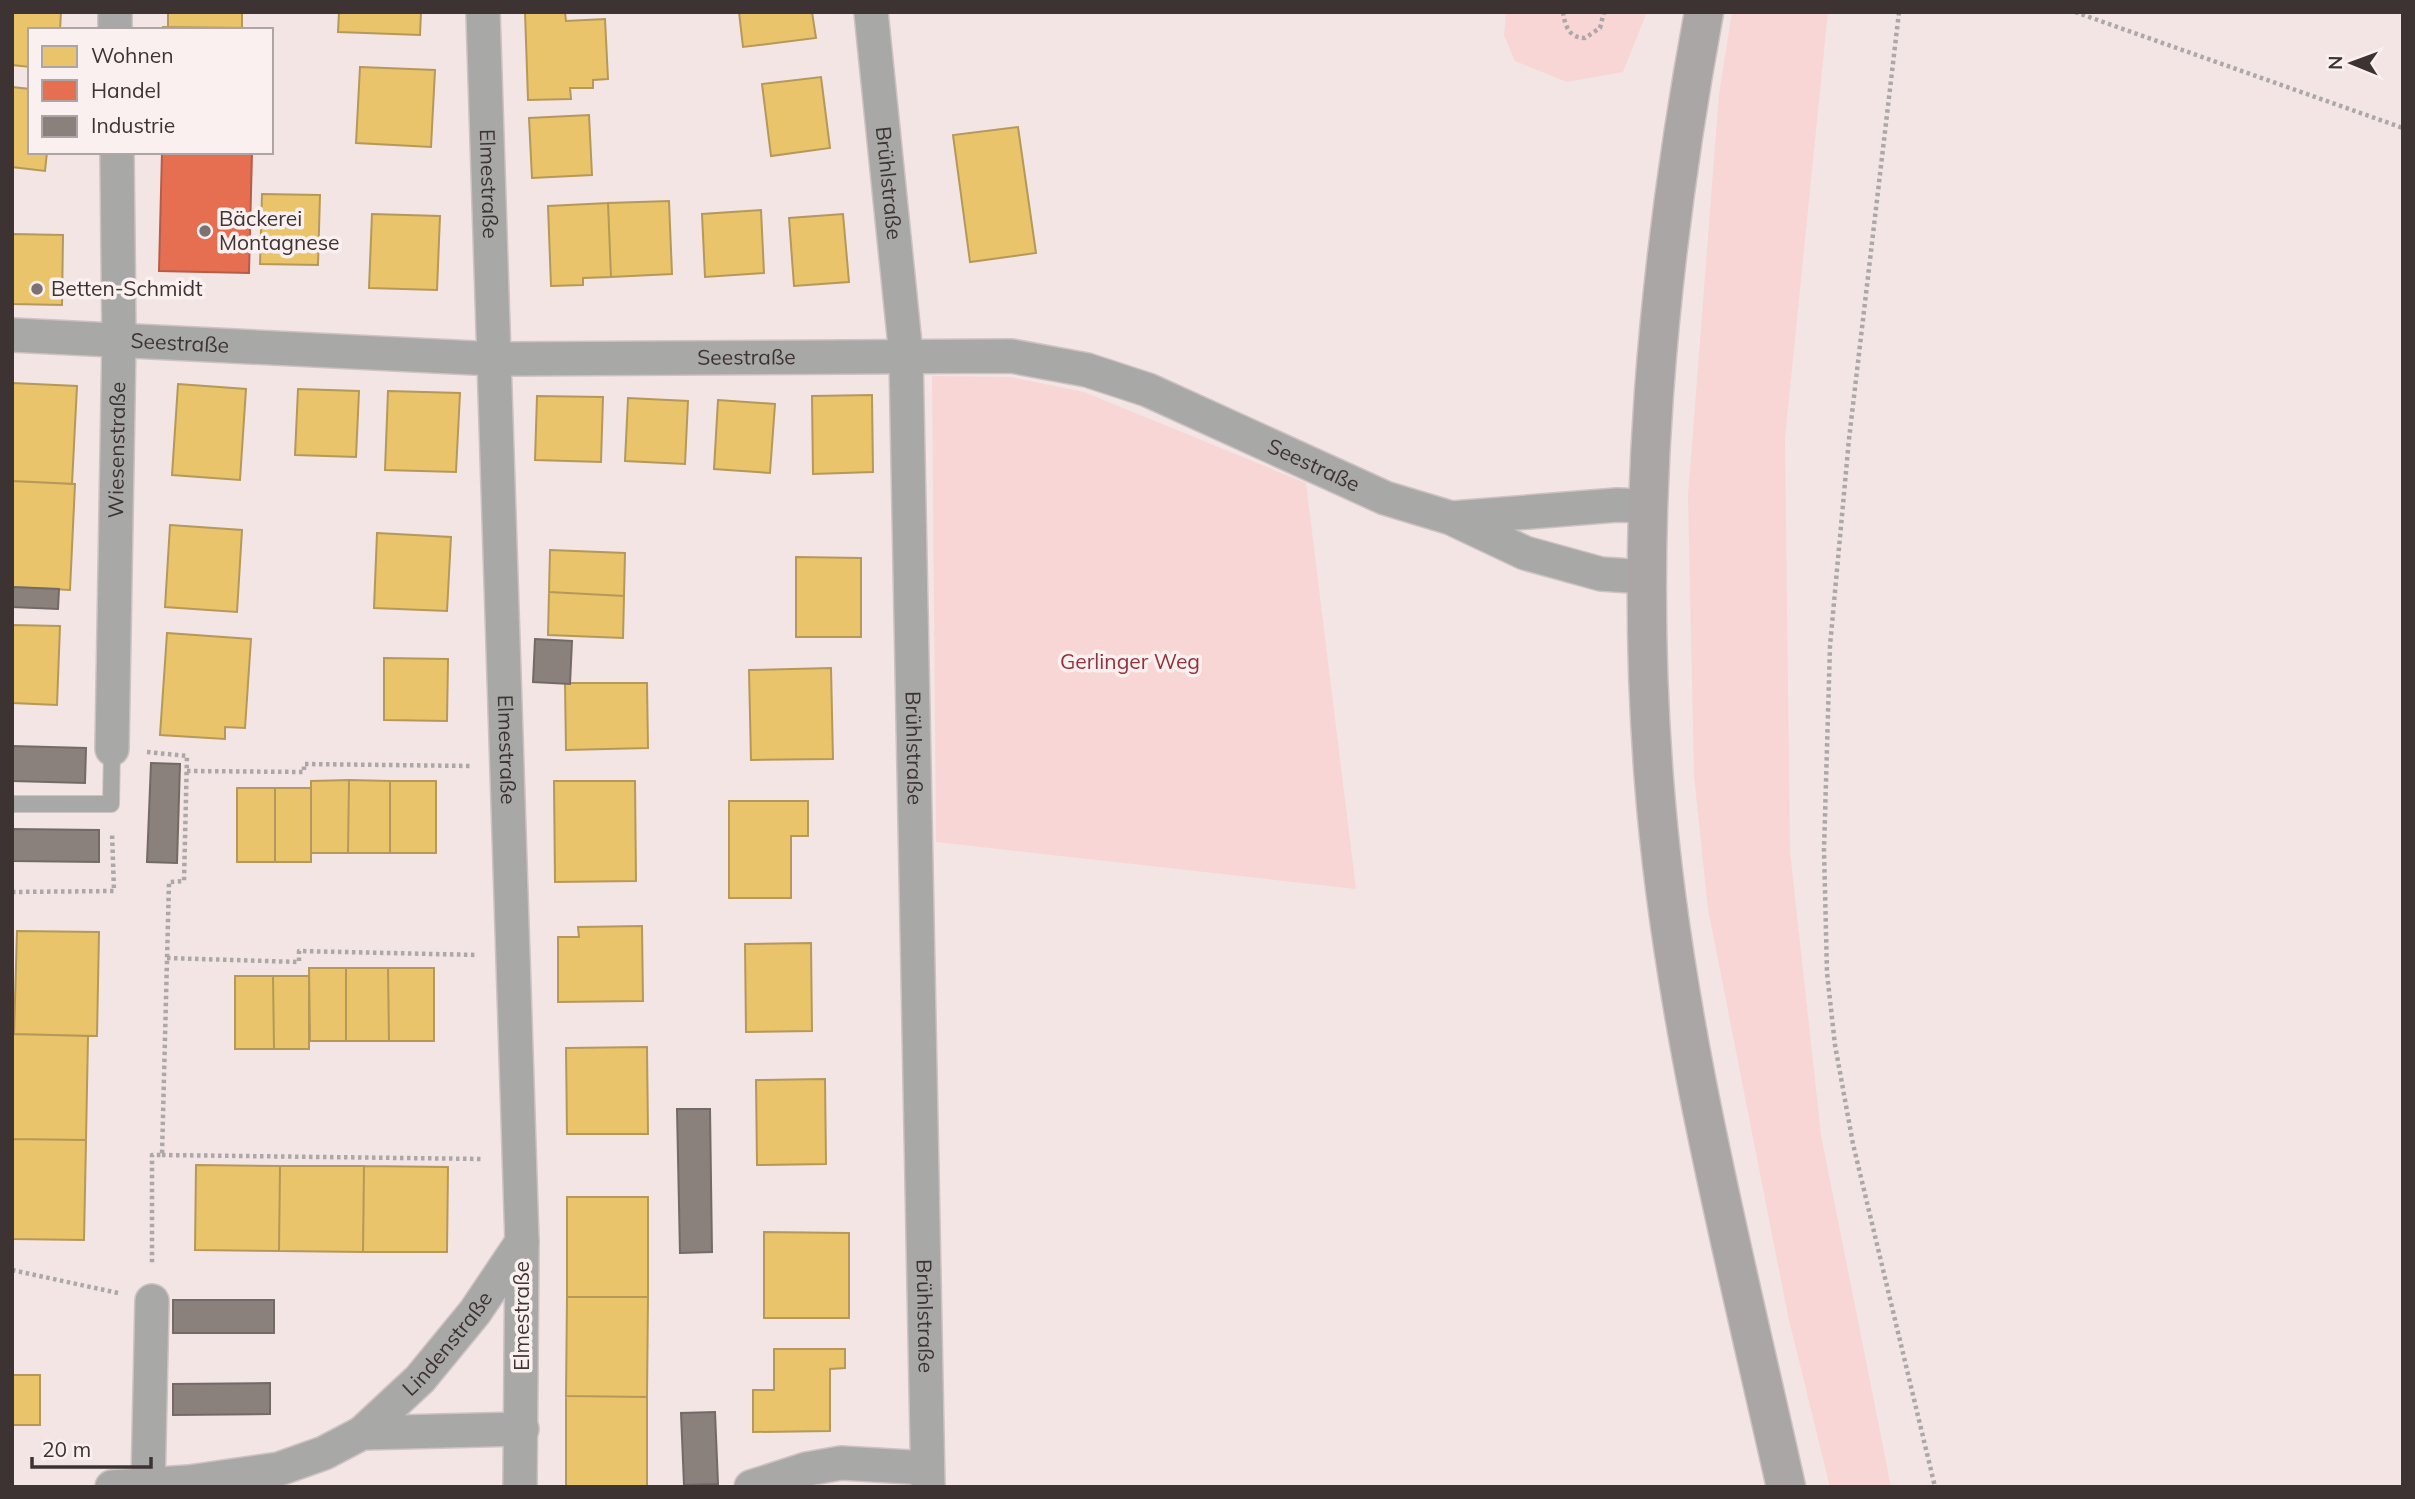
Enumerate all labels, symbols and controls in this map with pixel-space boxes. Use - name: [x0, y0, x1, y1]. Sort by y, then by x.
- legend: [28, 28, 273, 154]
- north arrow: [2317, 28, 2387, 98]
- text: Wohnen: [91, 42, 173, 68]
- text: N: [2323, 55, 2347, 70]
- text: Handel: [91, 77, 161, 103]
- text: Industrie: [91, 112, 175, 138]
- street label: Brühlstraße: [871, 125, 908, 241]
- street label: Elmestraße: [475, 129, 504, 239]
- place label: Bäckerei Montagnese: [219, 205, 340, 255]
- marker: Bäckerei Montagnese: [197, 223, 213, 239]
- place label: Betten-Schmidt: [51, 275, 202, 301]
- marker: Betten-Schmidt: [29, 281, 45, 297]
- street label: Seestraße: [130, 327, 230, 358]
- street label: Seestraße: [697, 343, 796, 370]
- street label: Wiesenstraße: [102, 382, 130, 519]
- street label: Seestraße: [1264, 432, 1364, 497]
- park label: Gerlinger Weg: [1060, 648, 1200, 674]
- street label: Brühlstraße: [901, 691, 929, 805]
- street label: Elmestraße: [493, 694, 522, 805]
- street label: Brühlstraße: [912, 1259, 940, 1373]
- street label: Elmestraße: [508, 1261, 534, 1371]
- street label: Lindenstraße: [396, 1286, 497, 1401]
- scale bar: [32, 1426, 150, 1470]
- text: 20 m: [42, 1436, 91, 1462]

